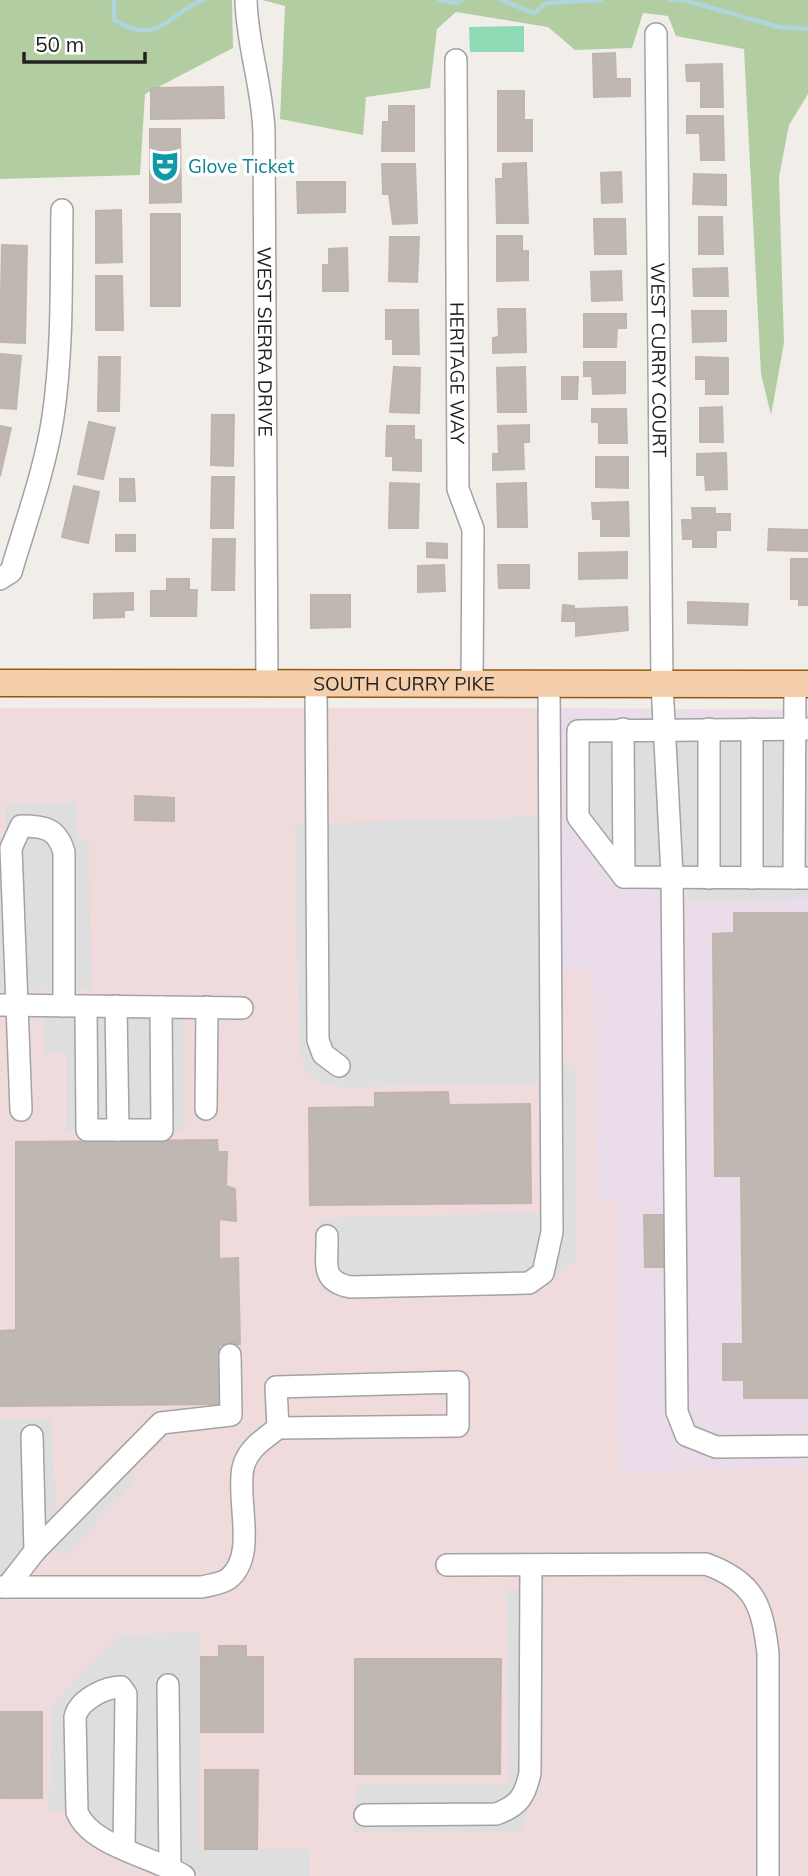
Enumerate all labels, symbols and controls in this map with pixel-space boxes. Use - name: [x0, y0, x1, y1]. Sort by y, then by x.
- scale bar: [24, 21, 145, 65]
- text: 50 m: [35, 31, 84, 57]
- theatre icon: Glove Ticket: [148, 149, 182, 183]
- place label: Glove Ticket: [188, 154, 295, 178]
- street label: WEST SIERRA DRIVE: [253, 247, 278, 437]
- street label: WEST CURRY COURT: [646, 262, 672, 458]
- street label: HERITAGE WAY: [445, 302, 470, 445]
- street label: SOUTH CURRY PIKE: [313, 671, 495, 696]

